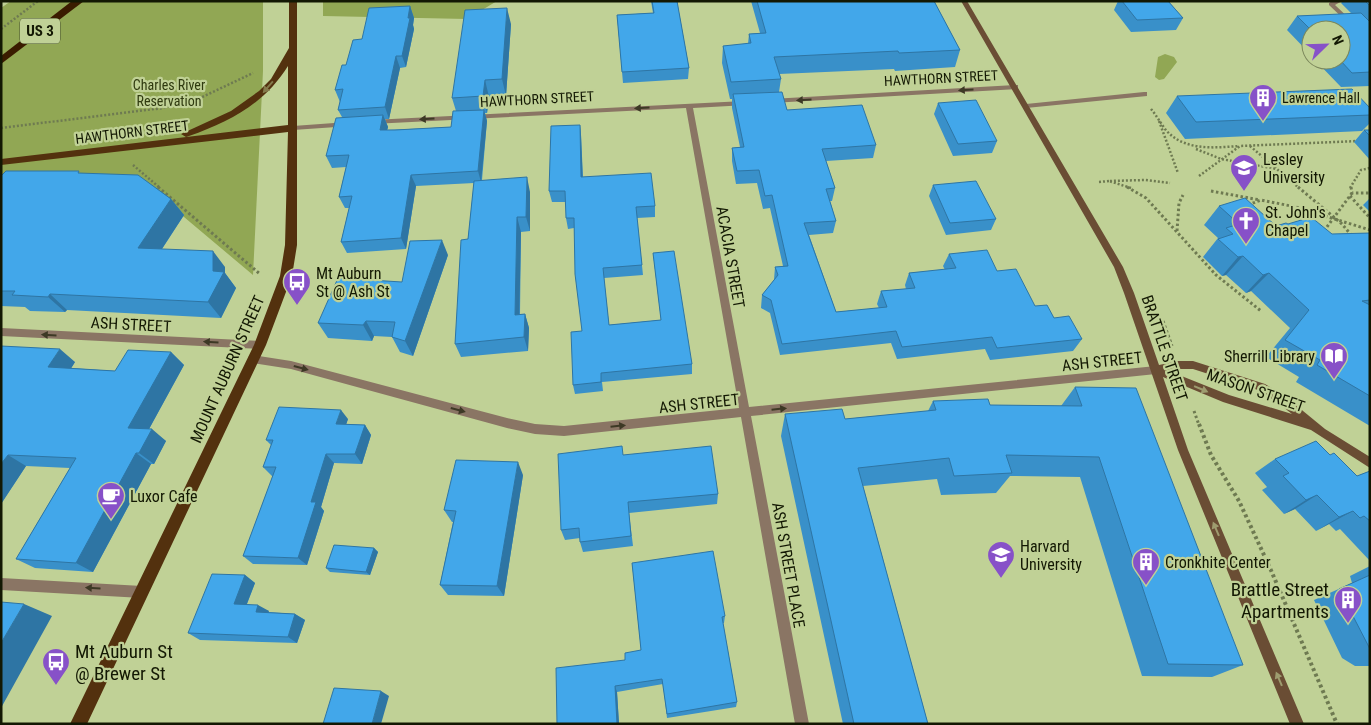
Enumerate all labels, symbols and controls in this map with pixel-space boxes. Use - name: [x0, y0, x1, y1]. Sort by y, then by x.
- road number: US 3: [20, 18, 60, 44]
- north arrow: [1301, 20, 1351, 70]
- text: N: [1329, 33, 1347, 47]
- street label: HAWTHORN STREET: [884, 67, 998, 89]
- park label: Charles River Reservation: [133, 77, 205, 109]
- one-way arrow: [262, 80, 274, 92]
- building icon: Lawrence Hall: [1248, 83, 1278, 122]
- one-way arrow: [958, 87, 974, 95]
- street label: HAWTHORN STREET: [480, 88, 594, 110]
- place label: Lawrence Hall: [1282, 90, 1360, 106]
- one-way arrow: [796, 96, 812, 104]
- one-way arrow: [634, 104, 650, 112]
- one-way arrow: [419, 116, 435, 124]
- street label: HAWTHORN STREET: [74, 117, 190, 147]
- place label: Lesley University: [1263, 150, 1325, 187]
- school or university icon: Lesley University: [1229, 153, 1259, 192]
- place label: St. John's Chapel: [1265, 203, 1326, 240]
- street label: ACACIA STREET: [712, 205, 749, 309]
- church icon: St. John's Chapel: [1231, 206, 1261, 245]
- place label: Mt Auburn St @ Ash St: [316, 264, 390, 301]
- bus stop icon: Mt Auburn St @ Ash St: [282, 267, 312, 306]
- street label: MOUNT AUBURN STREET: [186, 293, 269, 446]
- street label: BRATTLE STREET: [1137, 293, 1192, 404]
- street label: ASH STREET: [90, 313, 172, 336]
- one-way arrow: [40, 330, 56, 338]
- one-way arrow: [203, 338, 219, 346]
- library icon: Sherrill Library: [1319, 341, 1349, 380]
- place label: Sherrill Library: [1224, 347, 1315, 366]
- street label: ASH STREET: [1061, 348, 1143, 375]
- one-way arrow: [293, 364, 308, 372]
- street label: MASON STREET: [1204, 365, 1307, 416]
- one-way arrow: [1194, 385, 1208, 393]
- street label: ASH STREET: [658, 390, 740, 417]
- one-way arrow: [772, 405, 788, 413]
- one-way arrow: [451, 406, 466, 414]
- one-way arrow: [610, 422, 626, 430]
- cafe icon: Luxor Cafe: [96, 481, 126, 520]
- place label: Luxor Cafe: [130, 487, 198, 506]
- street label: ASH STREET PLACE: [768, 501, 809, 629]
- one-way arrow: [1212, 521, 1220, 536]
- place label: Harvard University: [1020, 537, 1082, 574]
- school or university icon: Harvard University: [986, 540, 1016, 579]
- building icon: Cronkhite Center: [1131, 547, 1161, 586]
- place label: Cronkhite Center: [1165, 553, 1271, 572]
- place label: Brattle Street Apartments: [1231, 578, 1329, 623]
- one-way arrow: [85, 584, 101, 592]
- building icon: Brattle Street Apartments: [1333, 585, 1363, 624]
- place label: Mt Auburn St @ Brewer St: [75, 640, 173, 685]
- bus stop icon: Mt Auburn St @ Brewer St: [41, 647, 71, 686]
- one-way arrow: [1274, 671, 1282, 686]

